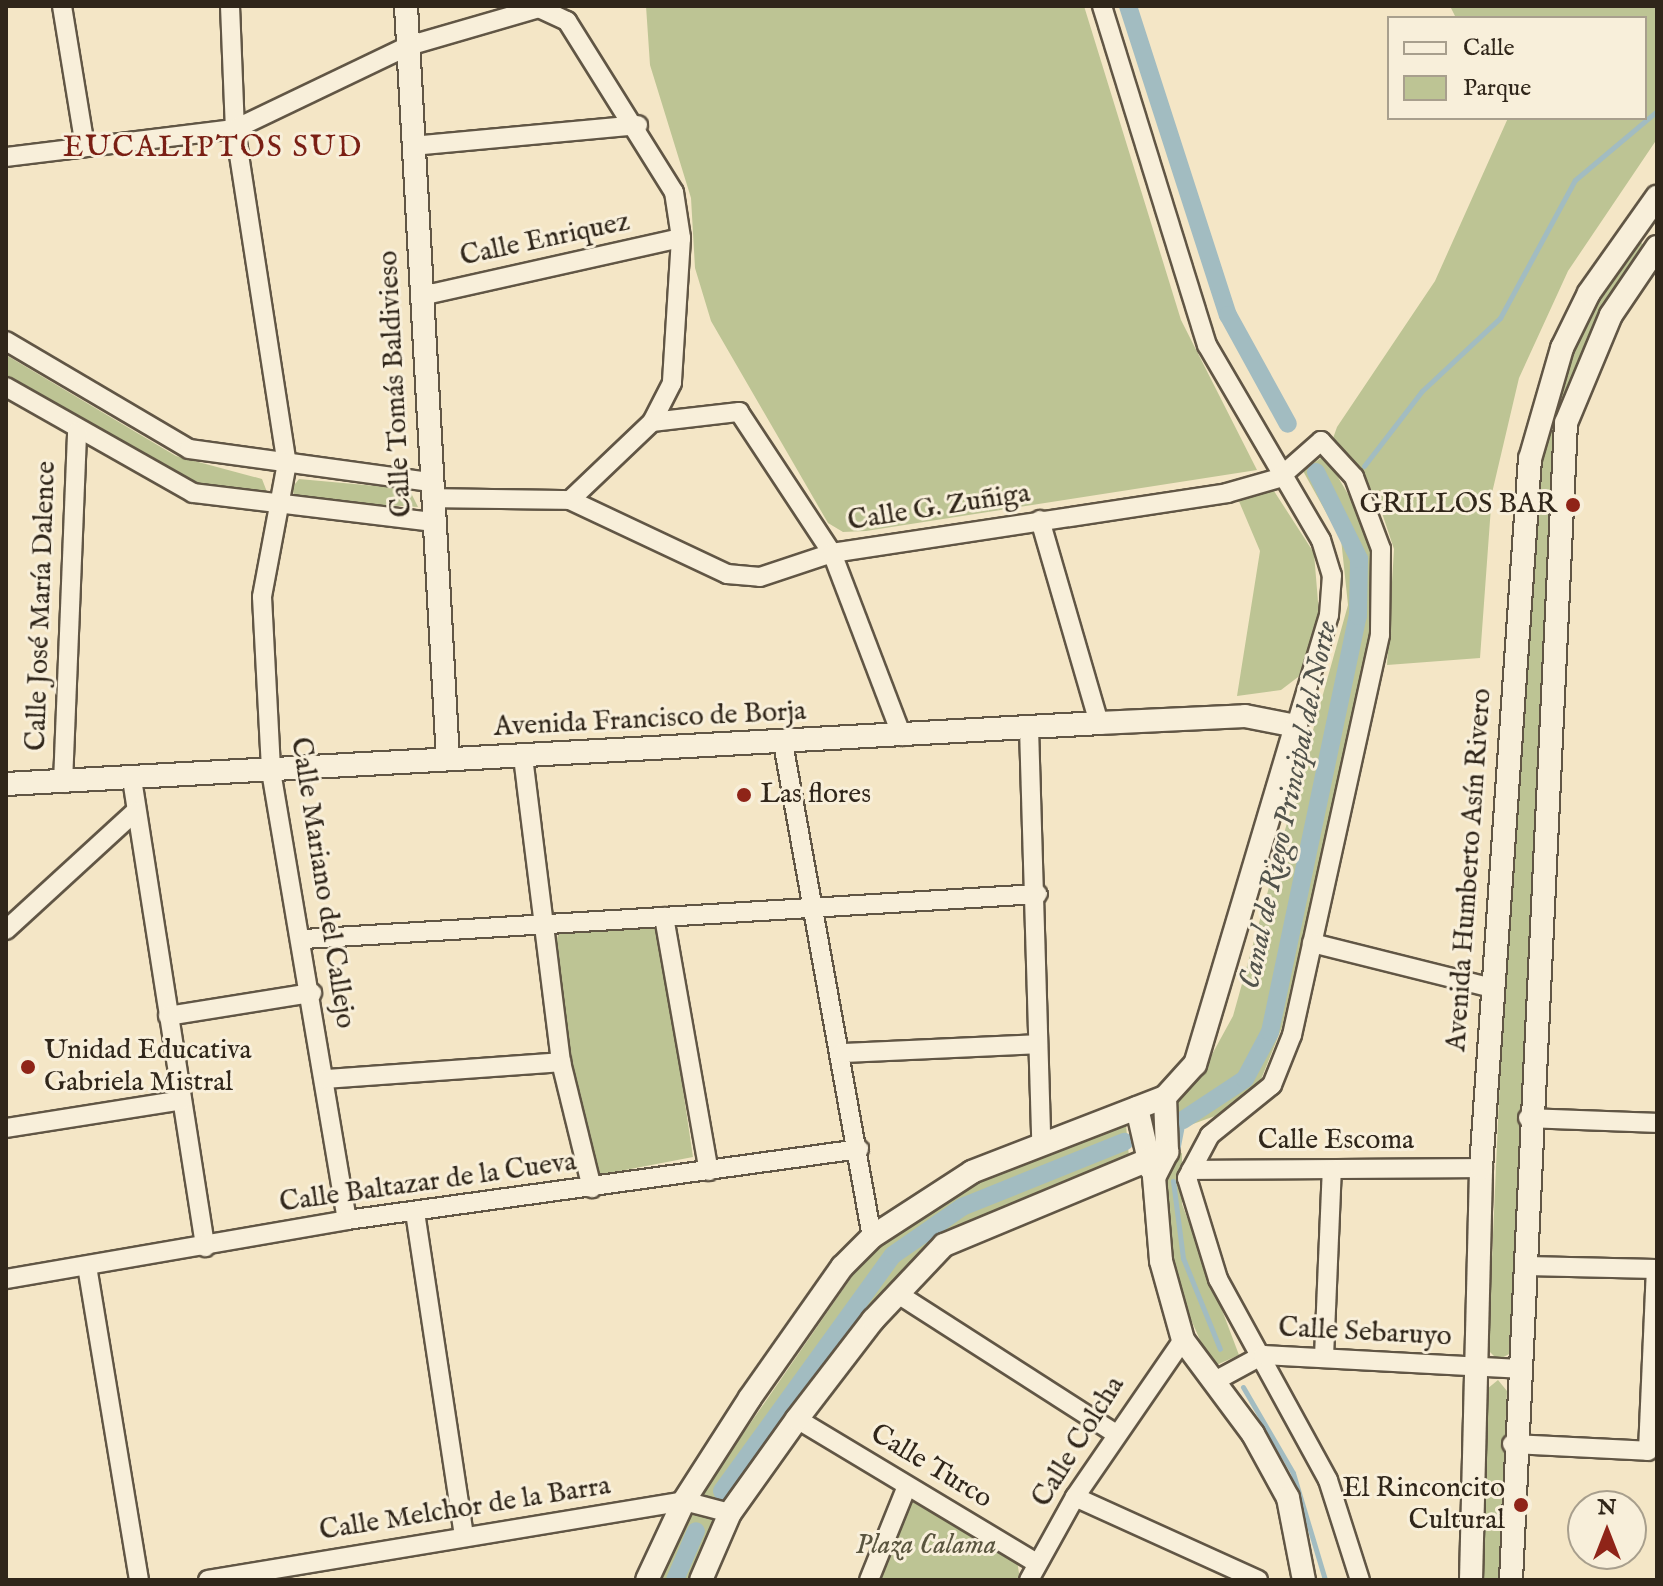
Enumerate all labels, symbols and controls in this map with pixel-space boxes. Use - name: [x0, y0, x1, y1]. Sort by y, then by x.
- legend: [1387, 16, 1647, 120]
- text: Calle: [1463, 33, 1515, 64]
- text: Parque: [1463, 73, 1531, 104]
- district label: EUCALIPTOS SUD: [63, 130, 363, 166]
- street label: Calle Enriquez: [457, 206, 633, 274]
- street label: Calle Tomás Baldivieso: [372, 250, 420, 518]
- street label: Calle José María Dalence: [20, 460, 64, 752]
- street label: Calle G. Zuñiga: [845, 477, 1033, 539]
- place label: GRILLOS BAR: [1360, 488, 1557, 522]
- marker: GRILLOS BAR: [1564, 496, 1582, 514]
- water label: Canal de Riego Principal del Norte: [1232, 618, 1346, 992]
- street label: Avenida Humberto Asín Rivero: [1441, 687, 1499, 1053]
- street label: Avenida Francisco de Borja: [493, 695, 807, 745]
- street label: Calle Mariano del Callejo: [282, 735, 362, 1031]
- place label: Las flores: [760, 778, 871, 812]
- marker: Las flores: [735, 786, 753, 804]
- place label: Unidad Educativa Gabriela Mistral: [44, 1034, 252, 1100]
- marker: Unidad Educativa Gabriela Mistral: [19, 1058, 37, 1076]
- street label: Calle Escoma: [1258, 1124, 1414, 1158]
- street label: Calle Baltazar de la Cueva: [277, 1146, 579, 1220]
- street label: Calle Sebaruyo: [1277, 1312, 1453, 1354]
- street label: Calle Colcha: [1026, 1370, 1132, 1514]
- street label: Calle Turco: [864, 1418, 998, 1516]
- street label: Calle Melchor de la Barra: [317, 1469, 613, 1549]
- place label: El Rinconcito Cultural: [1342, 1472, 1505, 1538]
- north arrow: [1567, 1490, 1647, 1570]
- text: N: [1597, 1494, 1617, 1522]
- marker: El Rinconcito Cultural: [1512, 1496, 1530, 1514]
- park label: Plaza Calama: [856, 1529, 996, 1563]

